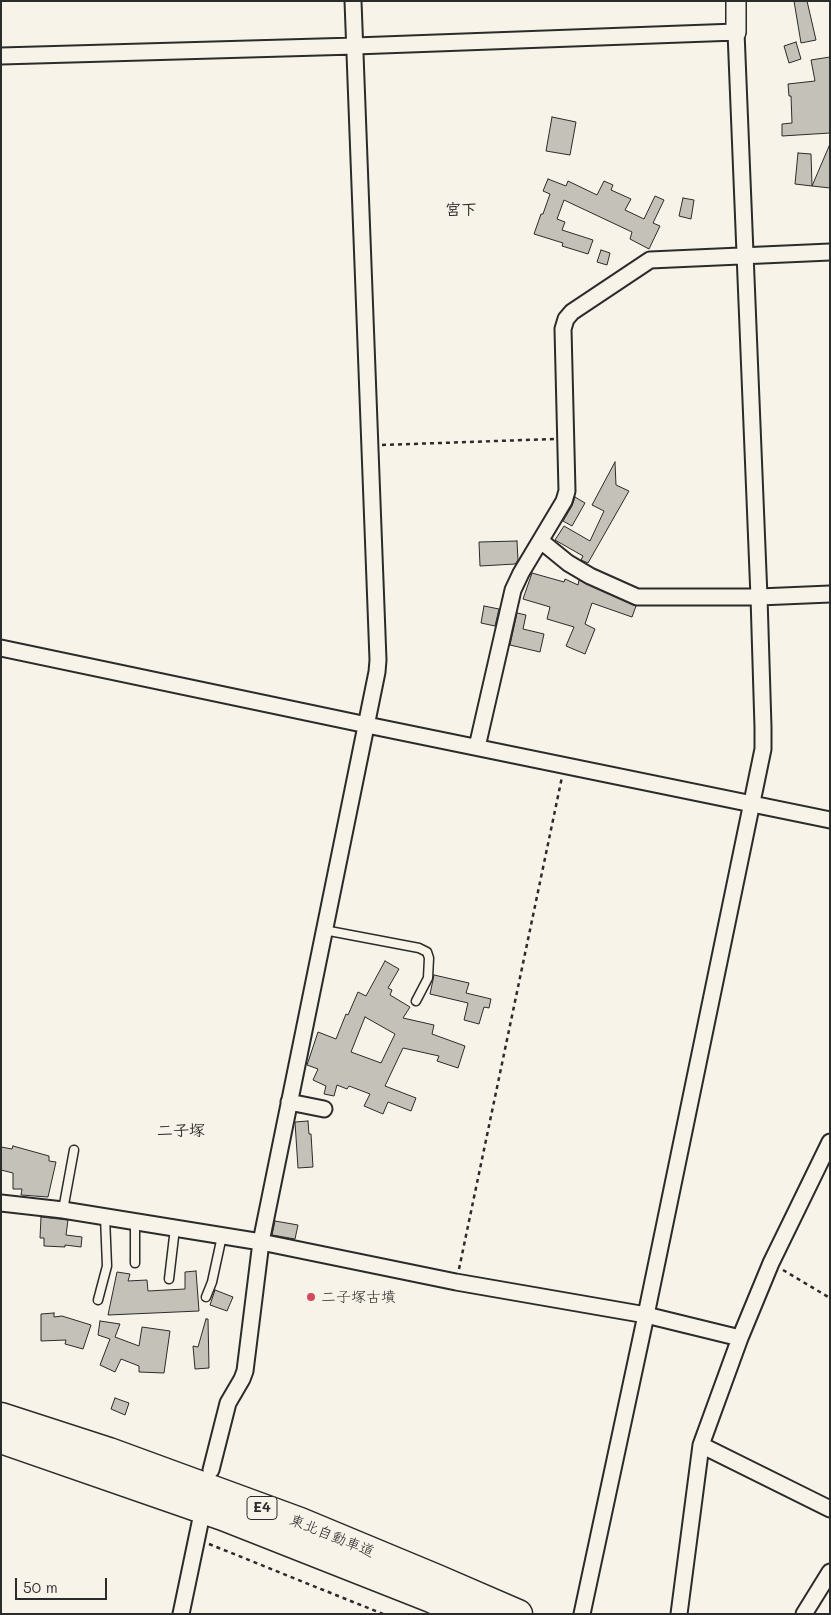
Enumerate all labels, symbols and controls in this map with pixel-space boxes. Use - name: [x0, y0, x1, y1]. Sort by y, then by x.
- district label: 宮下: [445, 200, 477, 220]
- district label: 二子塚: [157, 1121, 205, 1141]
- place label: 二子塚古墳: [321, 1288, 396, 1306]
- marker: 二子塚古墳: [305, 1291, 317, 1303]
- road number: E4: [247, 1496, 277, 1520]
- street label: 東北自動車道: [287, 1511, 377, 1561]
- scale bar: [18, 1568, 110, 1600]
- text: 50 m: [23, 1577, 58, 1597]

